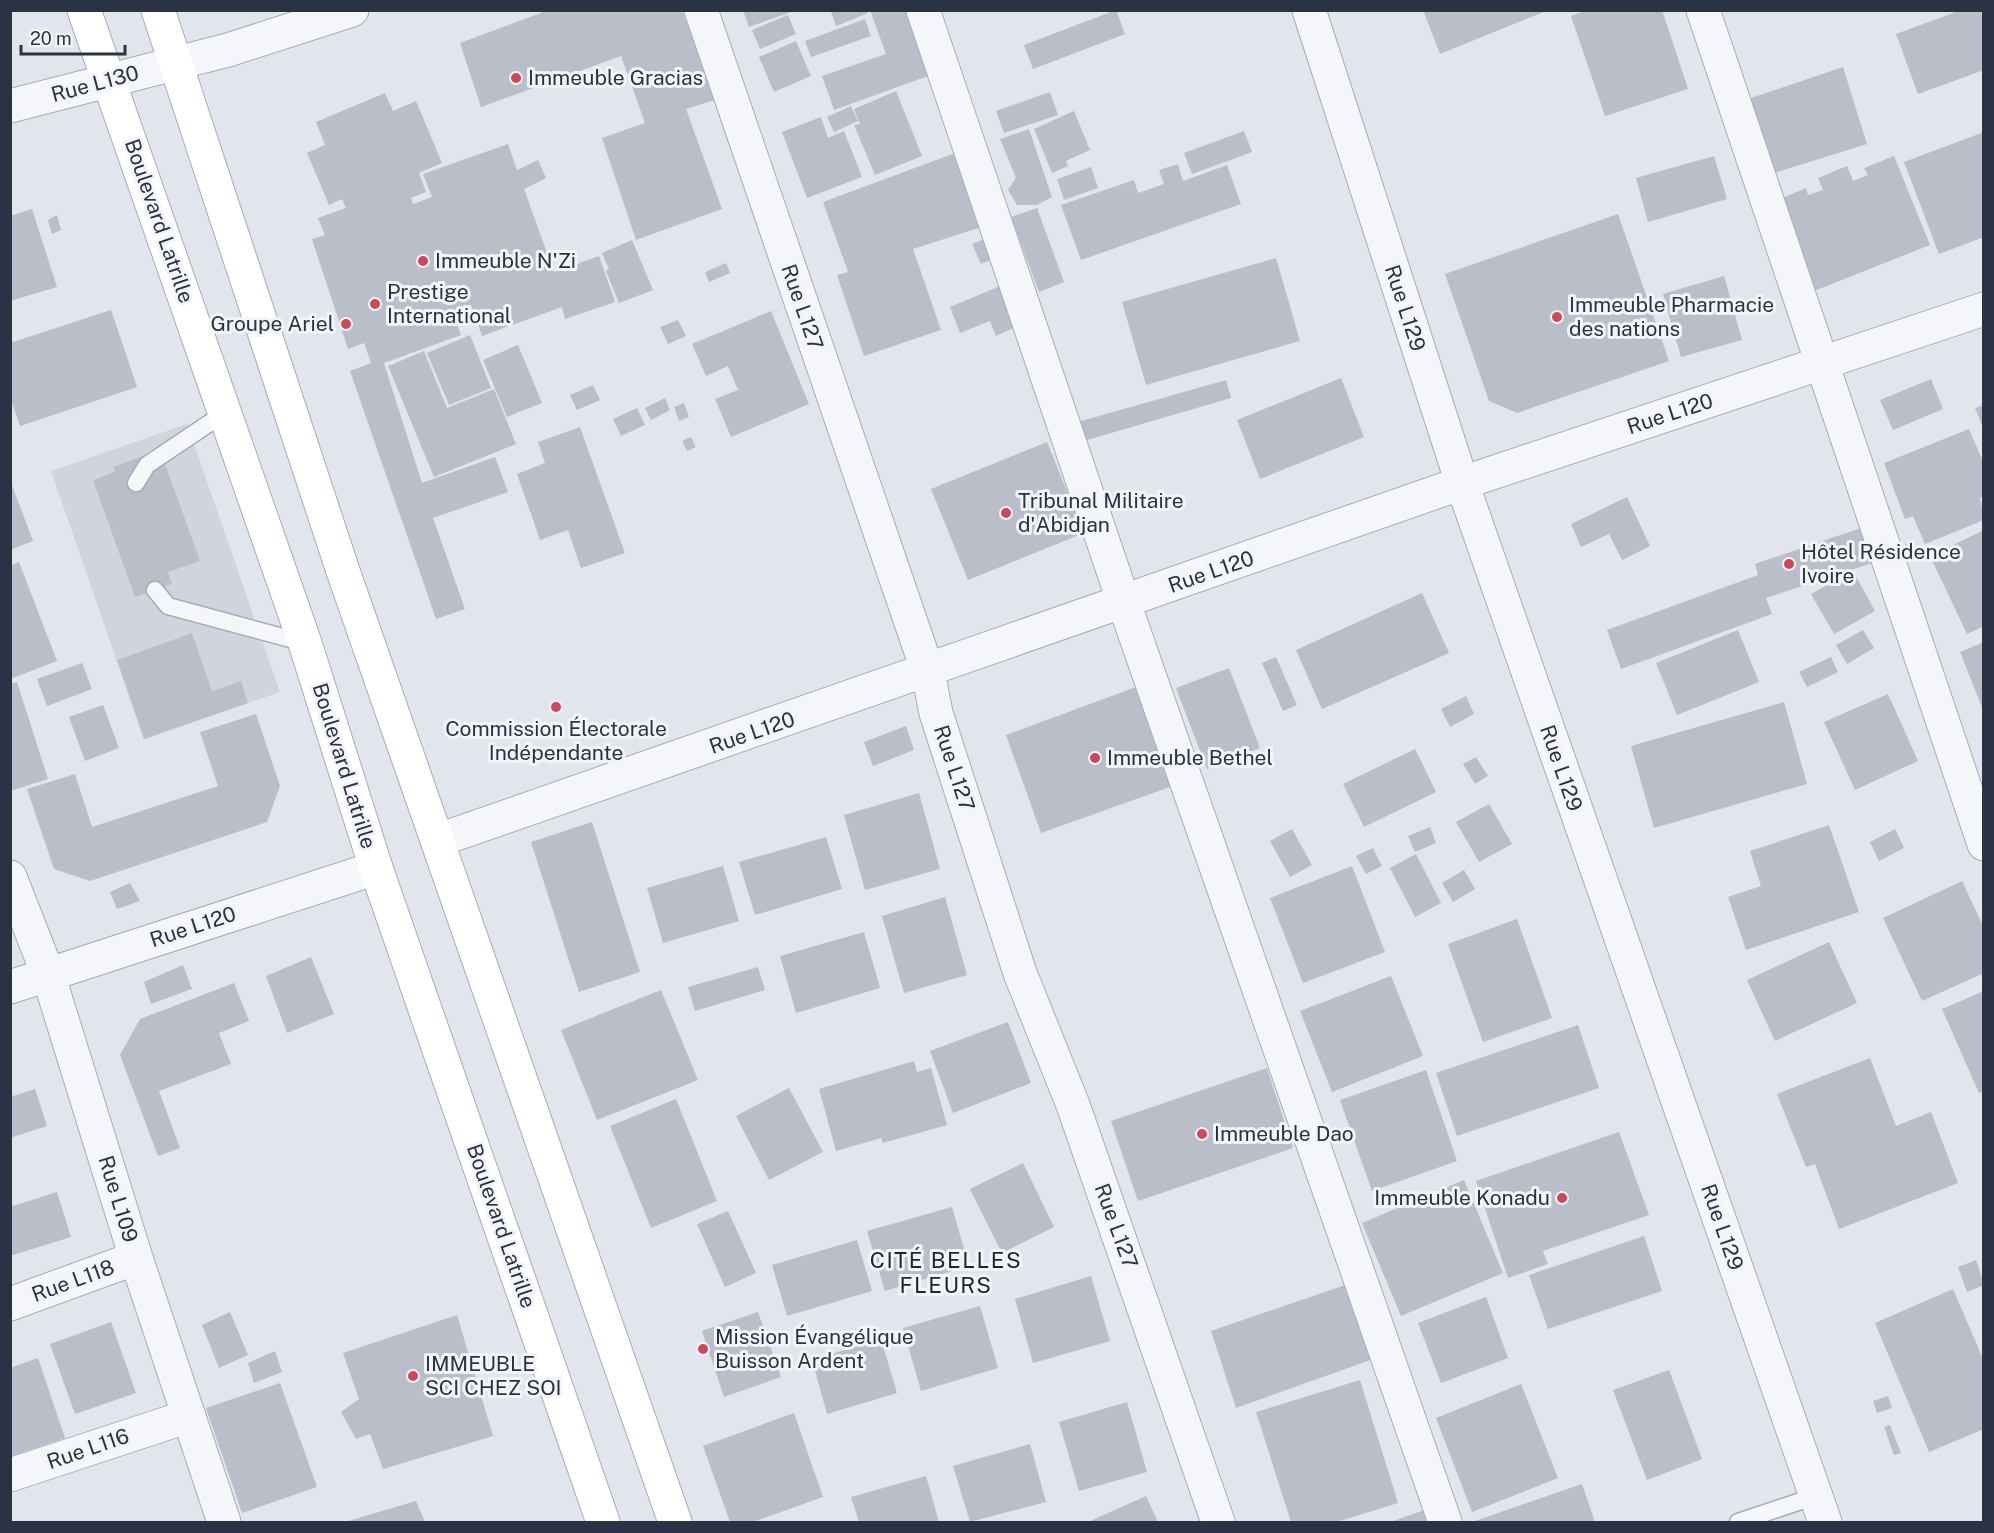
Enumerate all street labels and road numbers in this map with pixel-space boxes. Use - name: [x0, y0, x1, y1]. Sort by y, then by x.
- street label: Rue L130: [48, 60, 141, 107]
- street label: Boulevard Latrille: [120, 135, 199, 306]
- street label: Rue L127: [776, 261, 829, 353]
- street label: Rue L129: [1380, 261, 1431, 354]
- street label: Rue L120: [1624, 388, 1716, 439]
- street label: Rue L120: [1165, 545, 1257, 598]
- street label: Boulevard Latrille: [307, 680, 382, 852]
- street label: Rue L120: [706, 706, 798, 759]
- street label: Rue L127: [929, 722, 980, 814]
- street label: Rue L129: [1535, 722, 1588, 814]
- street label: Rue L120: [147, 901, 239, 952]
- street label: Boulevard Latrille: [462, 1140, 541, 1311]
- street label: Rue L109: [93, 1152, 144, 1245]
- street label: Rue L127: [1090, 1180, 1143, 1272]
- street label: Rue L129: [1696, 1181, 1749, 1273]
- street label: Rue L118: [28, 1254, 117, 1307]
- street label: Rue L116: [43, 1423, 132, 1474]

